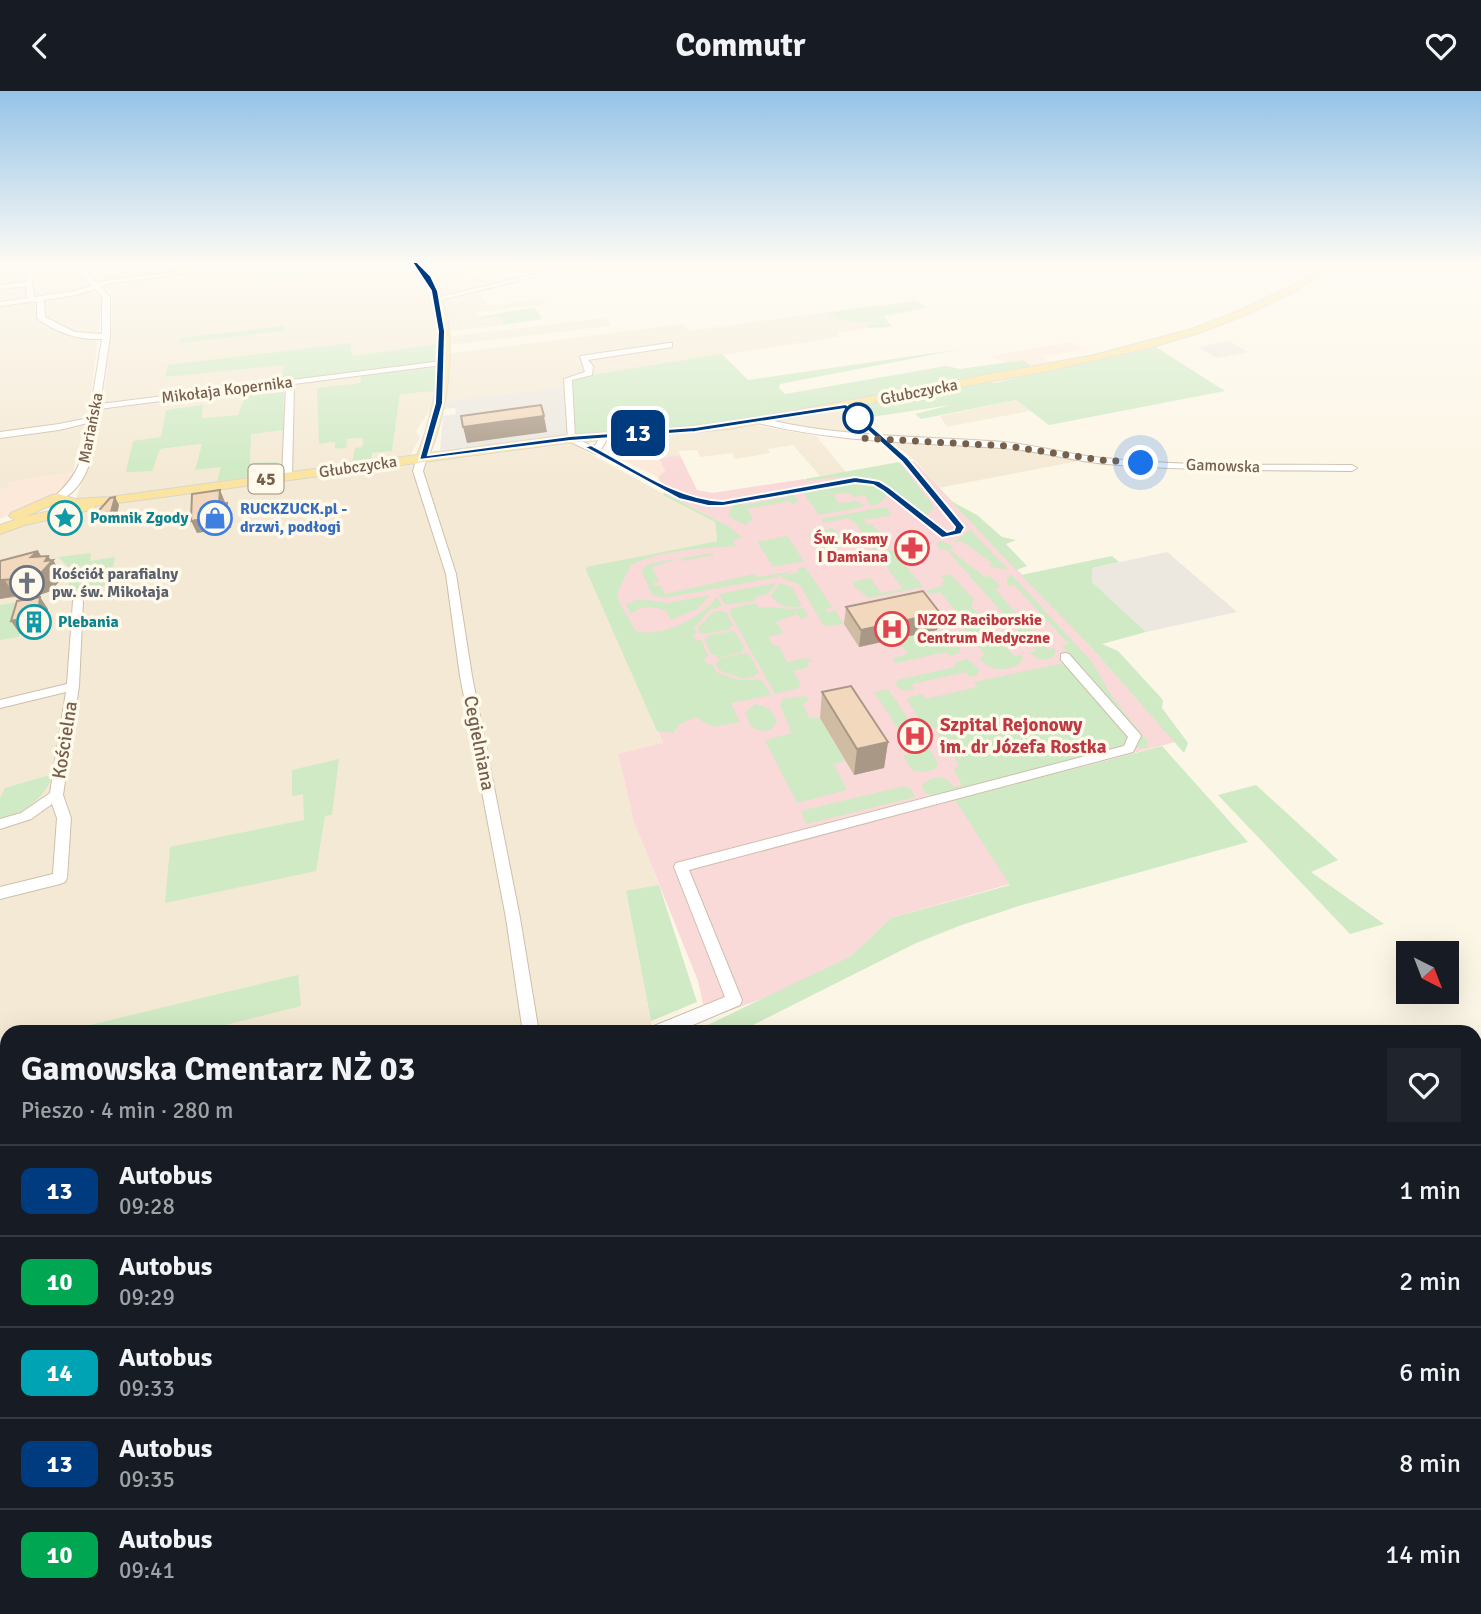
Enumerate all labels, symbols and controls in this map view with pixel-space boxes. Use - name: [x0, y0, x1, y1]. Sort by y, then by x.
- text: Commutr: [675, 26, 806, 65]
- icon: back: [21, 27, 59, 65]
- icon: heart: [1422, 27, 1460, 65]
- street label: Mikołaja Kopernika: [160, 372, 294, 408]
- street label: Głubczycka: [879, 375, 959, 409]
- street label: Mariańska: [74, 391, 108, 465]
- unlabelled marker: [843, 403, 873, 433]
- line badge: 13: [606, 410, 670, 456]
- text: 13: [625, 418, 651, 448]
- your location: [1123, 445, 1158, 480]
- street label: Głubczycka: [318, 452, 398, 482]
- street label: Gamowska: [1186, 455, 1260, 477]
- road number: 45: [248, 465, 284, 493]
- place icon: Pomnik Zgody: [46, 499, 84, 537]
- shop icon: RUCKZUCK.pl - drzwi, podłogi: [196, 499, 234, 537]
- place label: RUCKZUCK.pl - drzwi, podłogi: [240, 499, 347, 537]
- place label: Pomnik Zgody: [90, 508, 188, 528]
- place label: Św. Kosmy I Damiana: [814, 529, 888, 567]
- pharmacy icon: Św. Kosmy I Damiana: [893, 529, 931, 567]
- church icon: Kościół parafialny pw. św. Mikołaja: [8, 564, 46, 602]
- place label: Kościół parafialny pw. św. Mikołaja: [52, 564, 178, 602]
- building icon: Plebania: [15, 603, 53, 641]
- hospital icon: NZOZ Raciborskie Centrum Medyczne: [873, 610, 911, 648]
- place label: NZOZ Raciborskie Centrum Medyczne: [917, 610, 1050, 648]
- place label: Plebania: [58, 612, 119, 632]
- street label: Cegielniana: [458, 694, 500, 792]
- street label: Kościelna: [47, 699, 83, 781]
- place label: Szpital Rejonowy im. dr Józefa Rostka: [940, 713, 1107, 759]
- hospital icon: Szpital Rejonowy im. dr Józefa Rostka: [896, 717, 934, 755]
- north arrow: [1396, 941, 1460, 1005]
- map controls: [1396, 941, 1459, 1004]
- button: heart: [1387, 1048, 1461, 1122]
- text: Gamowska Cmentarz NŻ 03: [21, 1049, 415, 1090]
- text: Pieszo · 4 min · 280 m: [21, 1096, 233, 1125]
- text: Autobus: [119, 1160, 212, 1192]
- text: 1 min: [1399, 1175, 1461, 1207]
- text: 13: [47, 1176, 72, 1206]
- text: 09:28: [119, 1192, 175, 1221]
- text: Autobus: [119, 1251, 212, 1283]
- text: 2 min: [1399, 1266, 1461, 1298]
- text: 10: [47, 1267, 72, 1297]
- text: 09:29: [119, 1283, 175, 1312]
- text: Autobus: [119, 1342, 212, 1374]
- text: 6 min: [1399, 1357, 1461, 1389]
- text: 14: [47, 1358, 72, 1388]
- text: 09:33: [119, 1374, 175, 1403]
- text: Autobus: [119, 1433, 212, 1465]
- text: 8 min: [1399, 1448, 1461, 1480]
- text: 13: [47, 1449, 72, 1479]
- text: 09:35: [119, 1465, 175, 1494]
- text: Autobus: [119, 1524, 212, 1556]
- text: 14 min: [1385, 1539, 1461, 1571]
- text: 10: [47, 1540, 72, 1570]
- text: 09:41: [119, 1556, 175, 1585]

